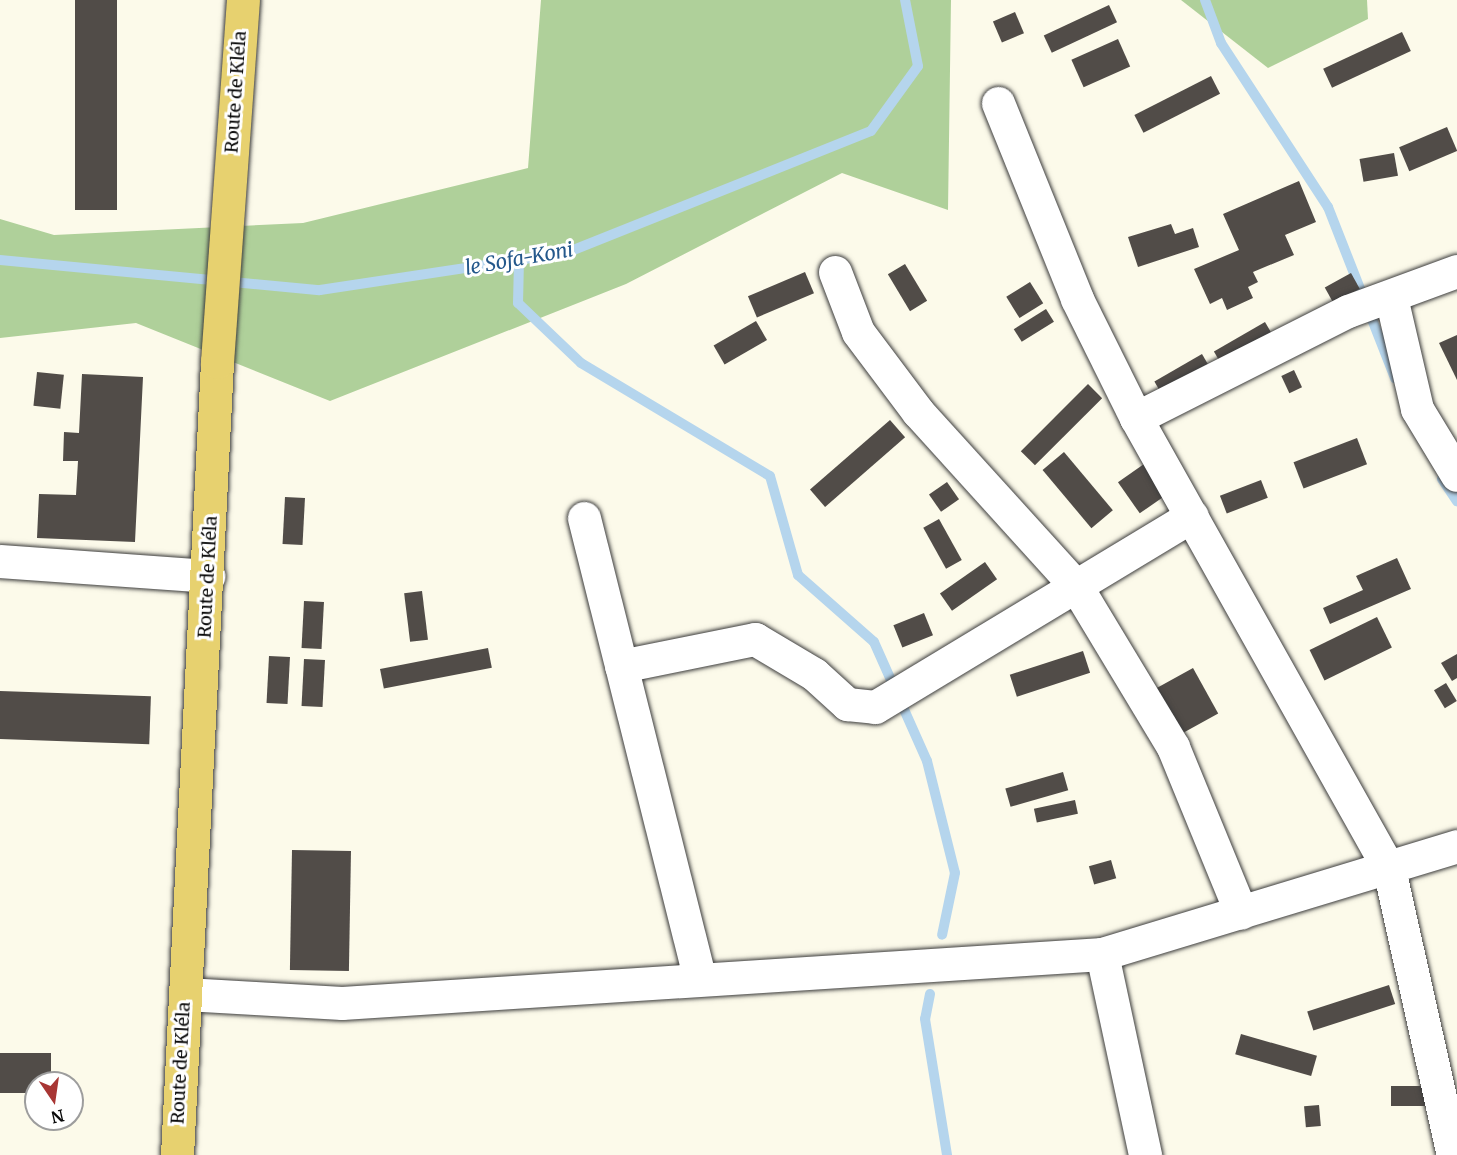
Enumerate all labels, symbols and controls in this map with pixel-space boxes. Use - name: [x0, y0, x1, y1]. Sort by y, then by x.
- street label: Route de Kléla: [221, 30, 251, 154]
- water label: le Sofa-Koni: [463, 237, 575, 279]
- street label: Route de Kléla: [194, 515, 222, 639]
- street label: Route de Kléla: [167, 1001, 195, 1125]
- north arrow: [24, 1071, 84, 1131]
- text: N: [49, 1105, 66, 1128]

